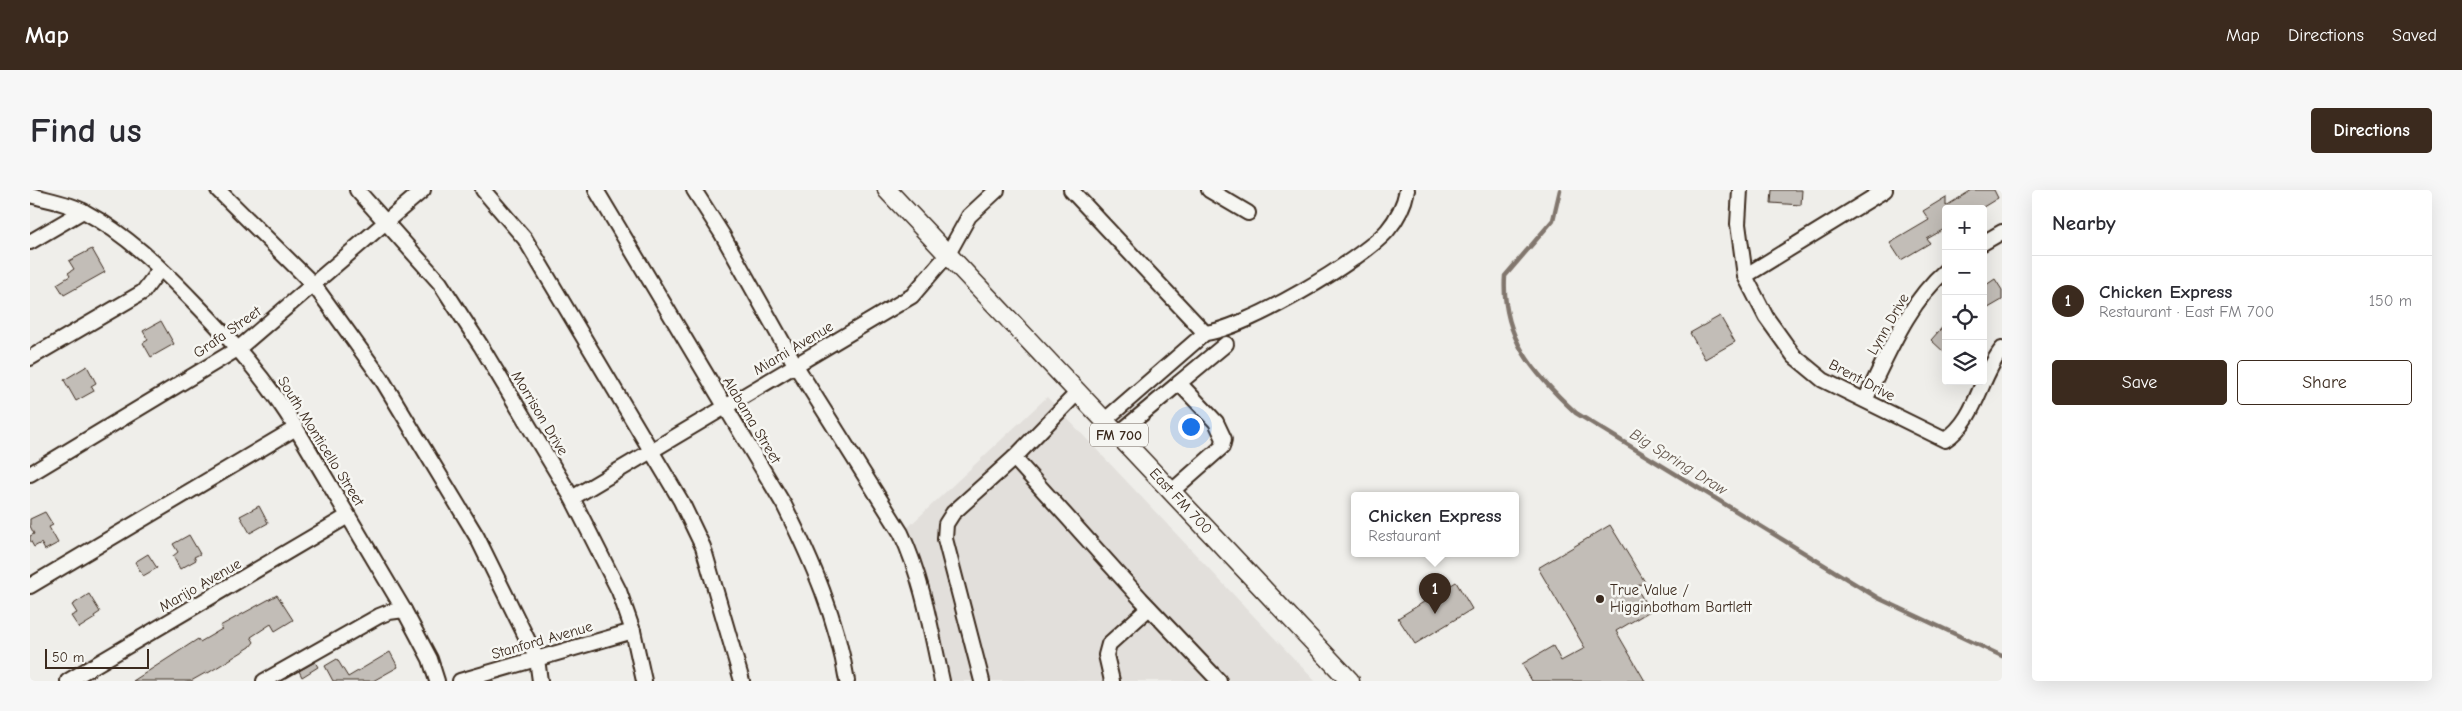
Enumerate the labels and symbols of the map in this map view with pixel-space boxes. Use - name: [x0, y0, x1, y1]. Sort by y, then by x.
- street label: Lynn Drive: [1863, 290, 1913, 358]
- street label: Grafa Street: [190, 302, 265, 362]
- street label: Miami Avenue: [750, 317, 837, 379]
- street label: Brent Drive: [1826, 355, 1899, 405]
- street label: Morrison Drive: [508, 367, 573, 459]
- street label: South Monticello Street: [274, 373, 369, 510]
- street label: Alabama Street: [719, 373, 785, 467]
- your location: [1178, 414, 1204, 440]
- road number: FM 700: [1090, 424, 1148, 446]
- water label: Big Spring Draw: [1627, 425, 1732, 500]
- street label: East FM 700: [1146, 464, 1216, 538]
- street label: Marijo Avenue: [156, 554, 245, 616]
- pin: 1: [1419, 573, 1451, 614]
- place label: True Value / Higginbotham Bartlett: [1610, 581, 1753, 616]
- marker: True Value / Higginbotham Bartlett: [1594, 593, 1606, 605]
- street label: Stanford Avenue: [489, 617, 595, 663]
- scale bar: [45, 646, 149, 669]

